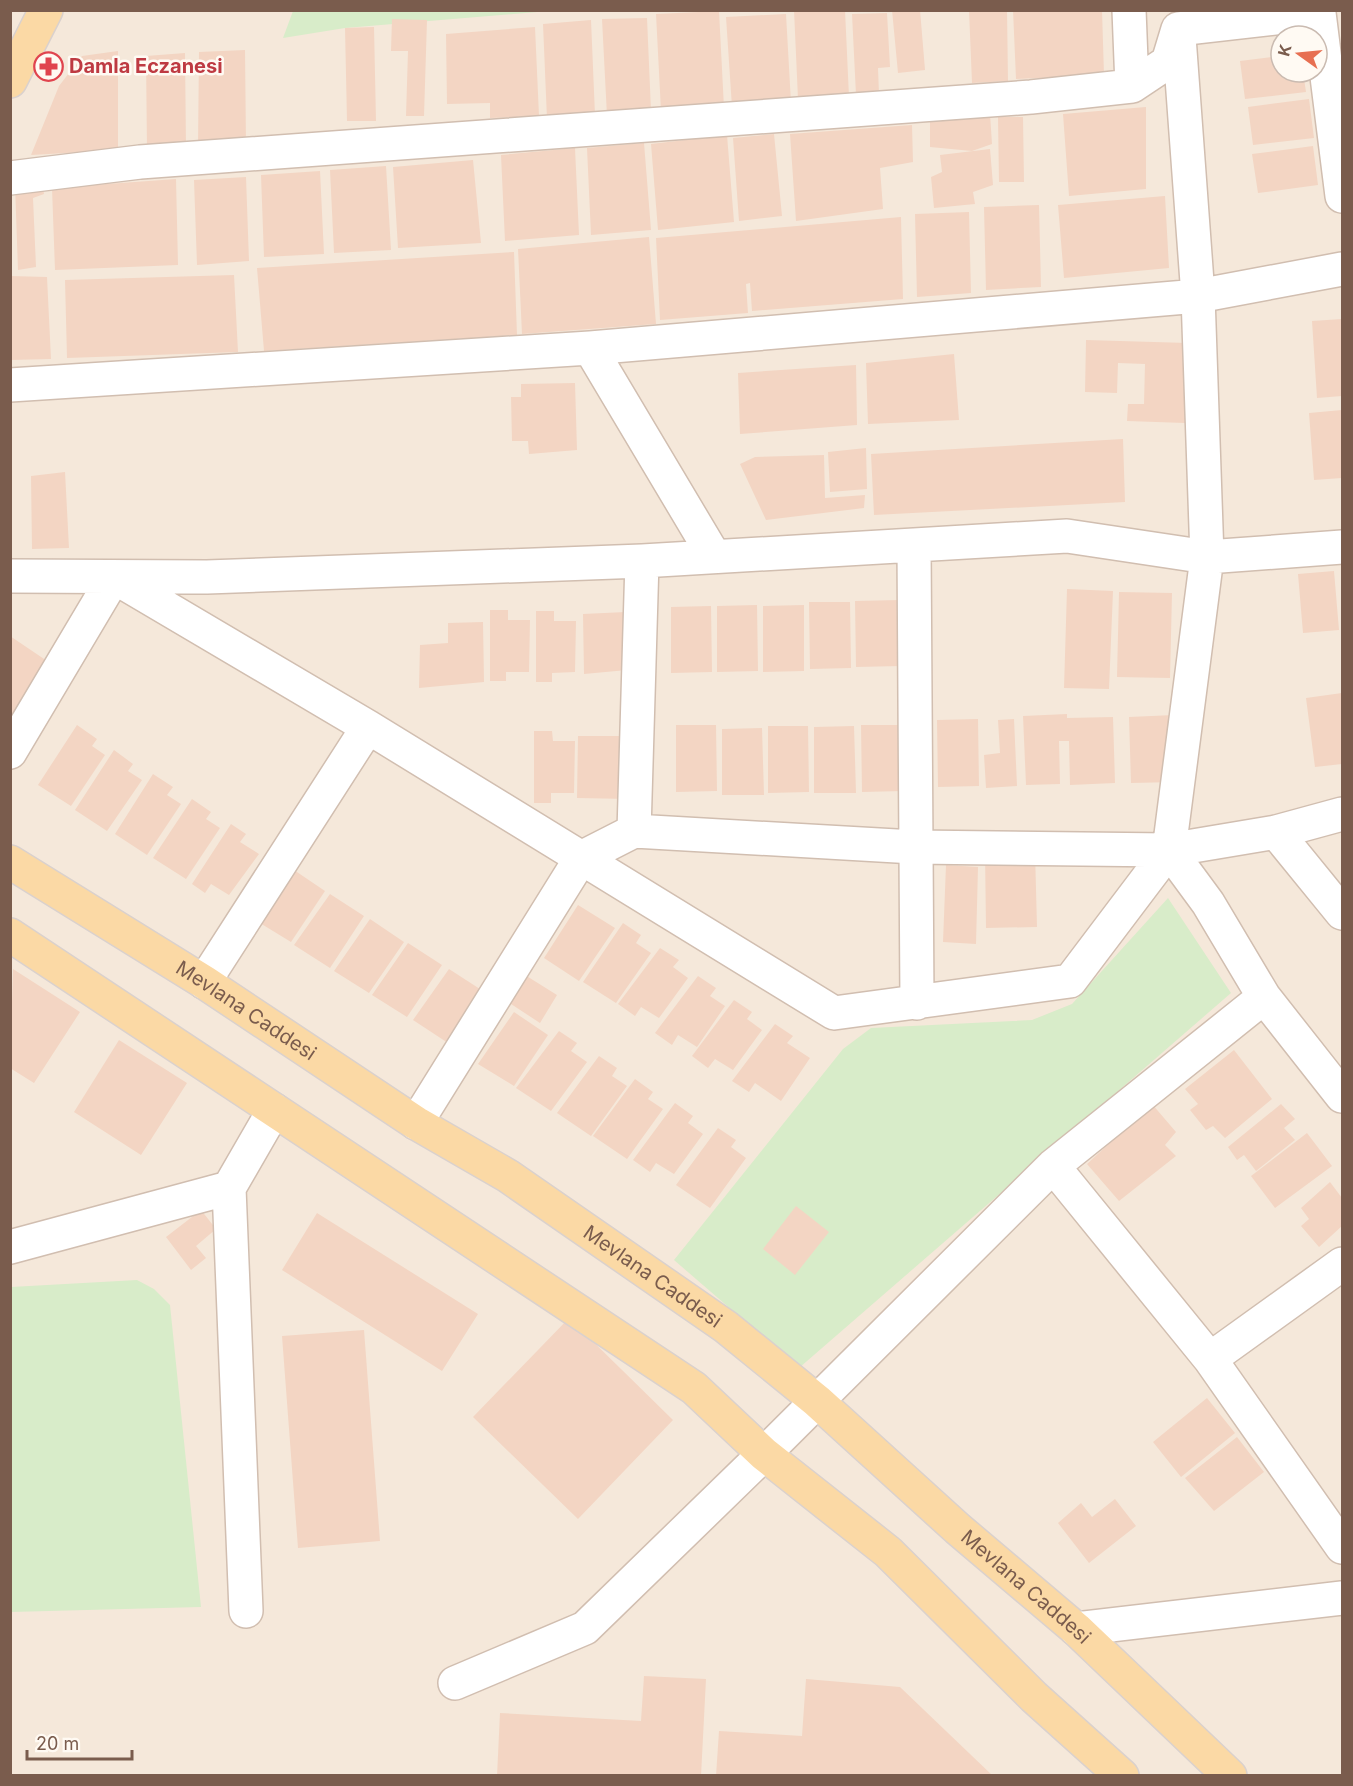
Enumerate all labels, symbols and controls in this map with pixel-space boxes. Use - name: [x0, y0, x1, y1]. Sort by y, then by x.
- north arrow: [1269, 24, 1329, 84]
- text: K: [1273, 42, 1296, 58]
- pharmacy icon: Damla Eczanesi: [32, 50, 64, 82]
- place label: Damla Eczanesi: [69, 54, 223, 78]
- street label: Mevlana Caddesi: [172, 956, 321, 1065]
- street label: Mevlana Caddesi: [579, 1220, 727, 1333]
- street label: Mevlana Caddesi: [956, 1525, 1096, 1649]
- scale bar: [27, 1723, 132, 1761]
- text: 20 m: [36, 1733, 79, 1754]

